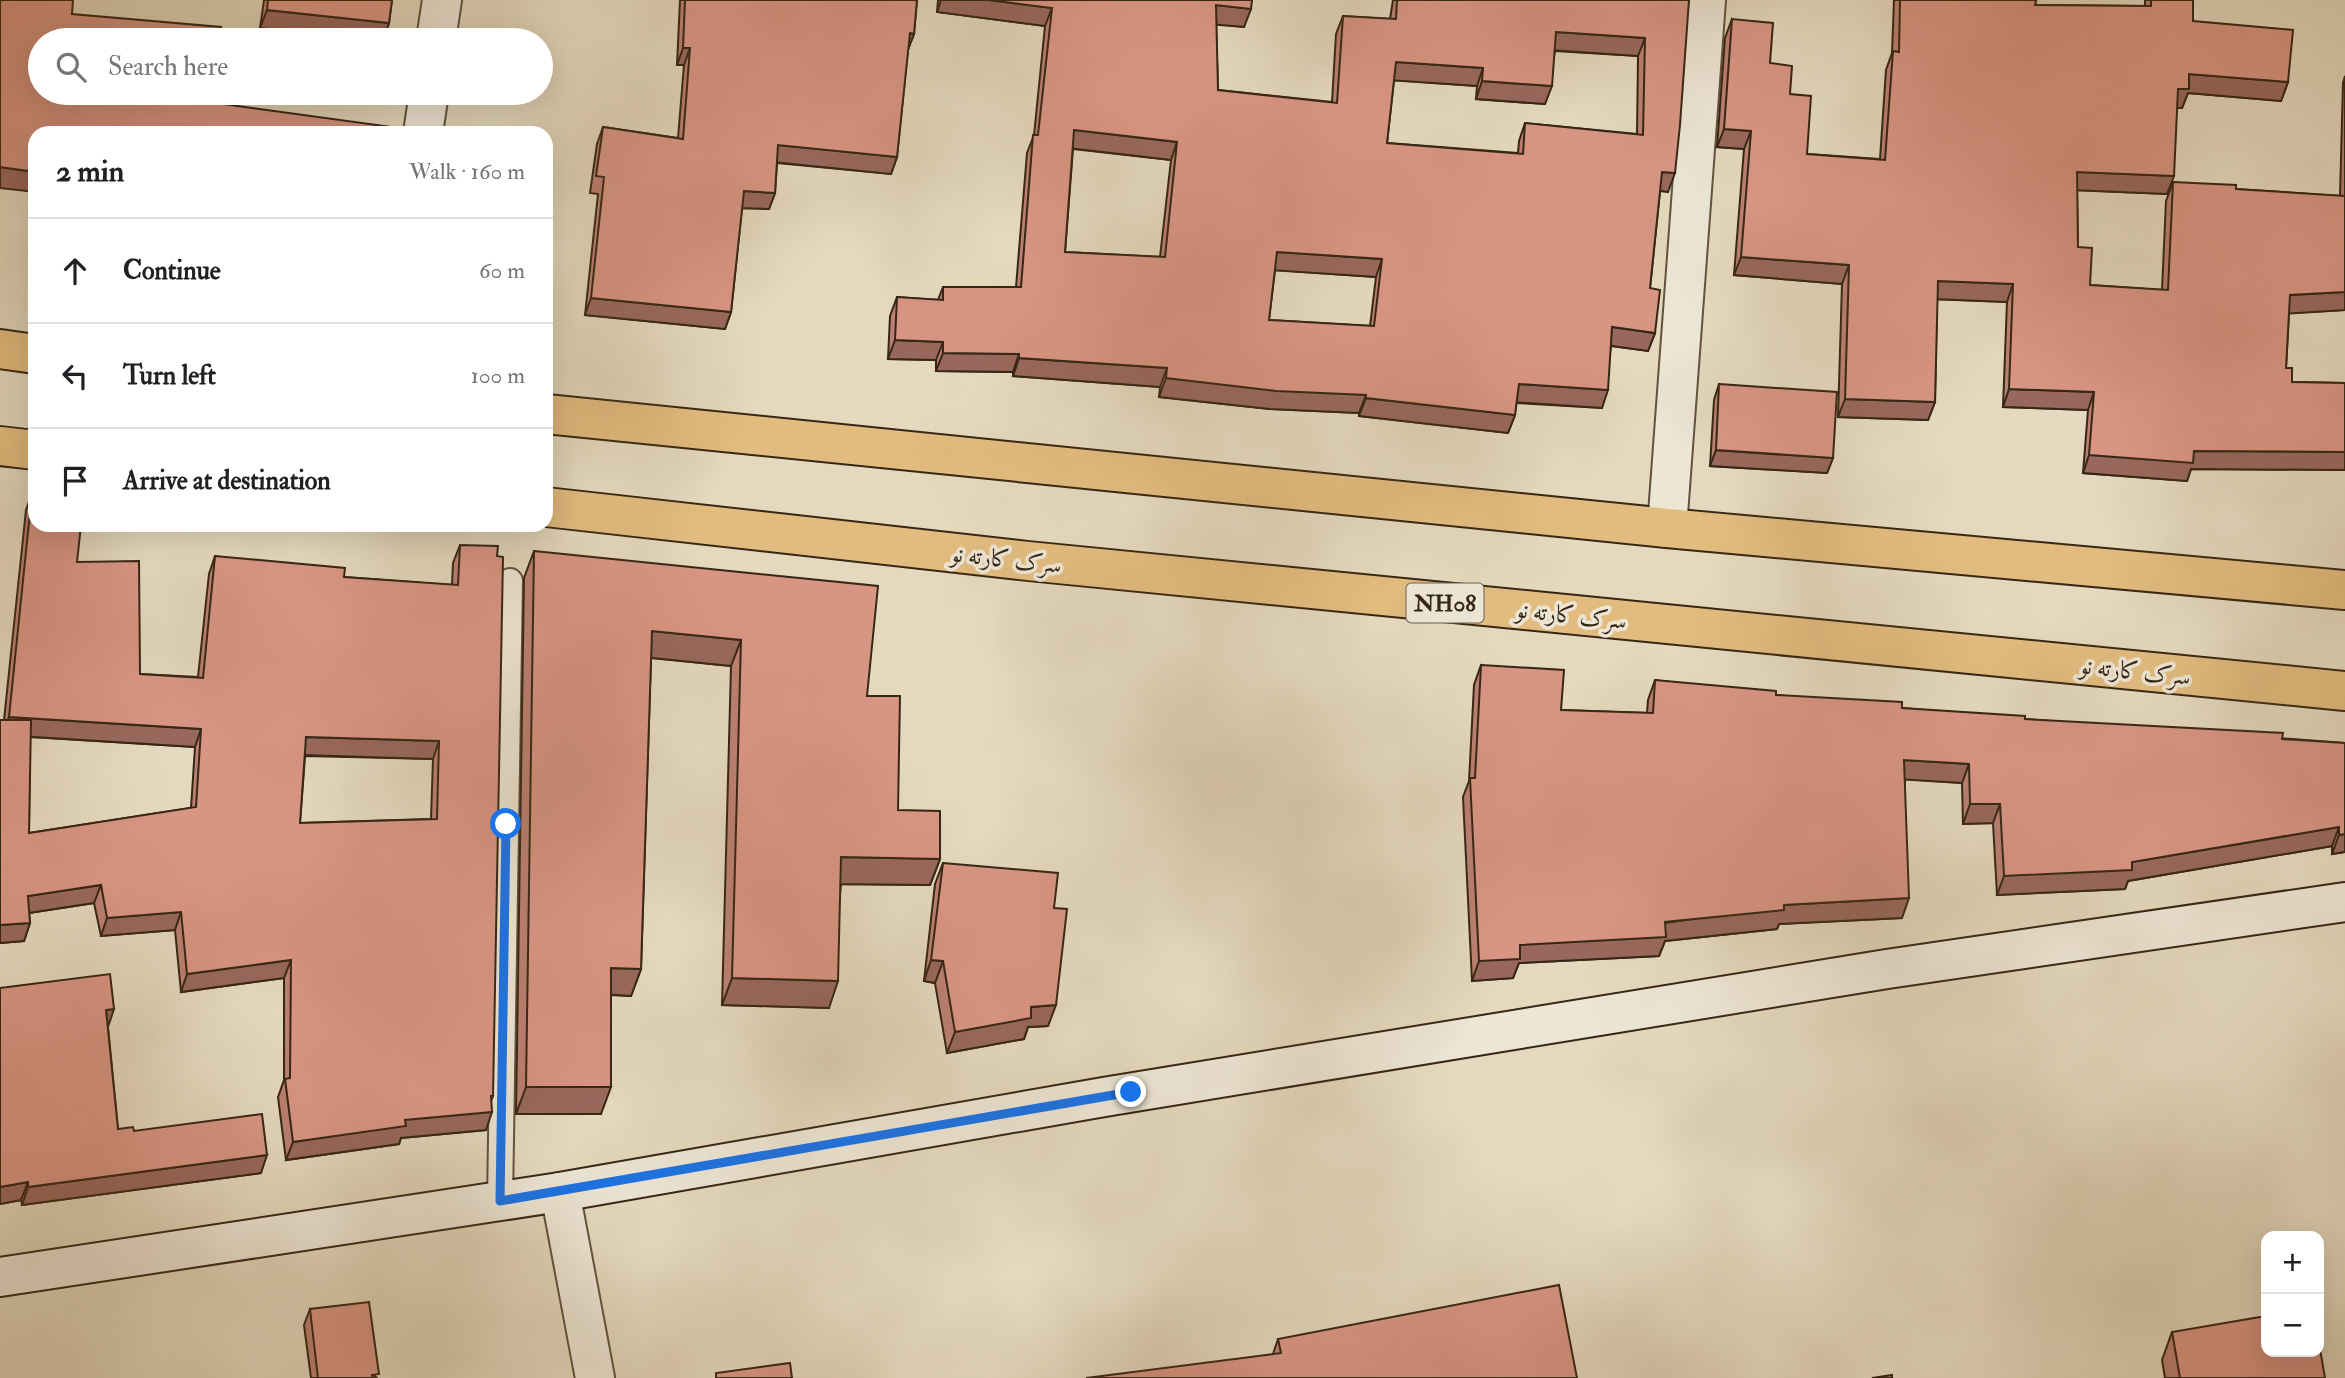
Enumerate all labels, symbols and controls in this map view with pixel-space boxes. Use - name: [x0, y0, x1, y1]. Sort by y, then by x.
- search box: [28, 28, 553, 105]
- icon: search: [52, 48, 90, 86]
- text: Search here: [108, 51, 228, 83]
- text: 2 min: [56, 153, 124, 190]
- text: Walk · 160 m: [409, 157, 525, 186]
- icon: ahead: [56, 252, 94, 290]
- text: Continue: [123, 255, 221, 287]
- text: 60 m: [479, 256, 525, 285]
- icon: left: [56, 357, 94, 395]
- text: Turn left: [123, 360, 216, 392]
- text: 100 m: [471, 361, 525, 390]
- icon: arrive: [56, 462, 94, 500]
- text: Arrive at destination: [123, 465, 331, 497]
- street label: سرک کارته نو: [947, 538, 1063, 581]
- road number: NH08: [1406, 583, 1484, 622]
- street label: سرک کارته نو: [1512, 594, 1628, 637]
- street label: سرک کارته نو: [2076, 650, 2192, 693]
- route start: [490, 808, 521, 839]
- route end: [1115, 1076, 1146, 1107]
- map controls: [2261, 1231, 2324, 1357]
- button: +: [2261, 1231, 2324, 1294]
- button: −: [2261, 1294, 2324, 1357]

